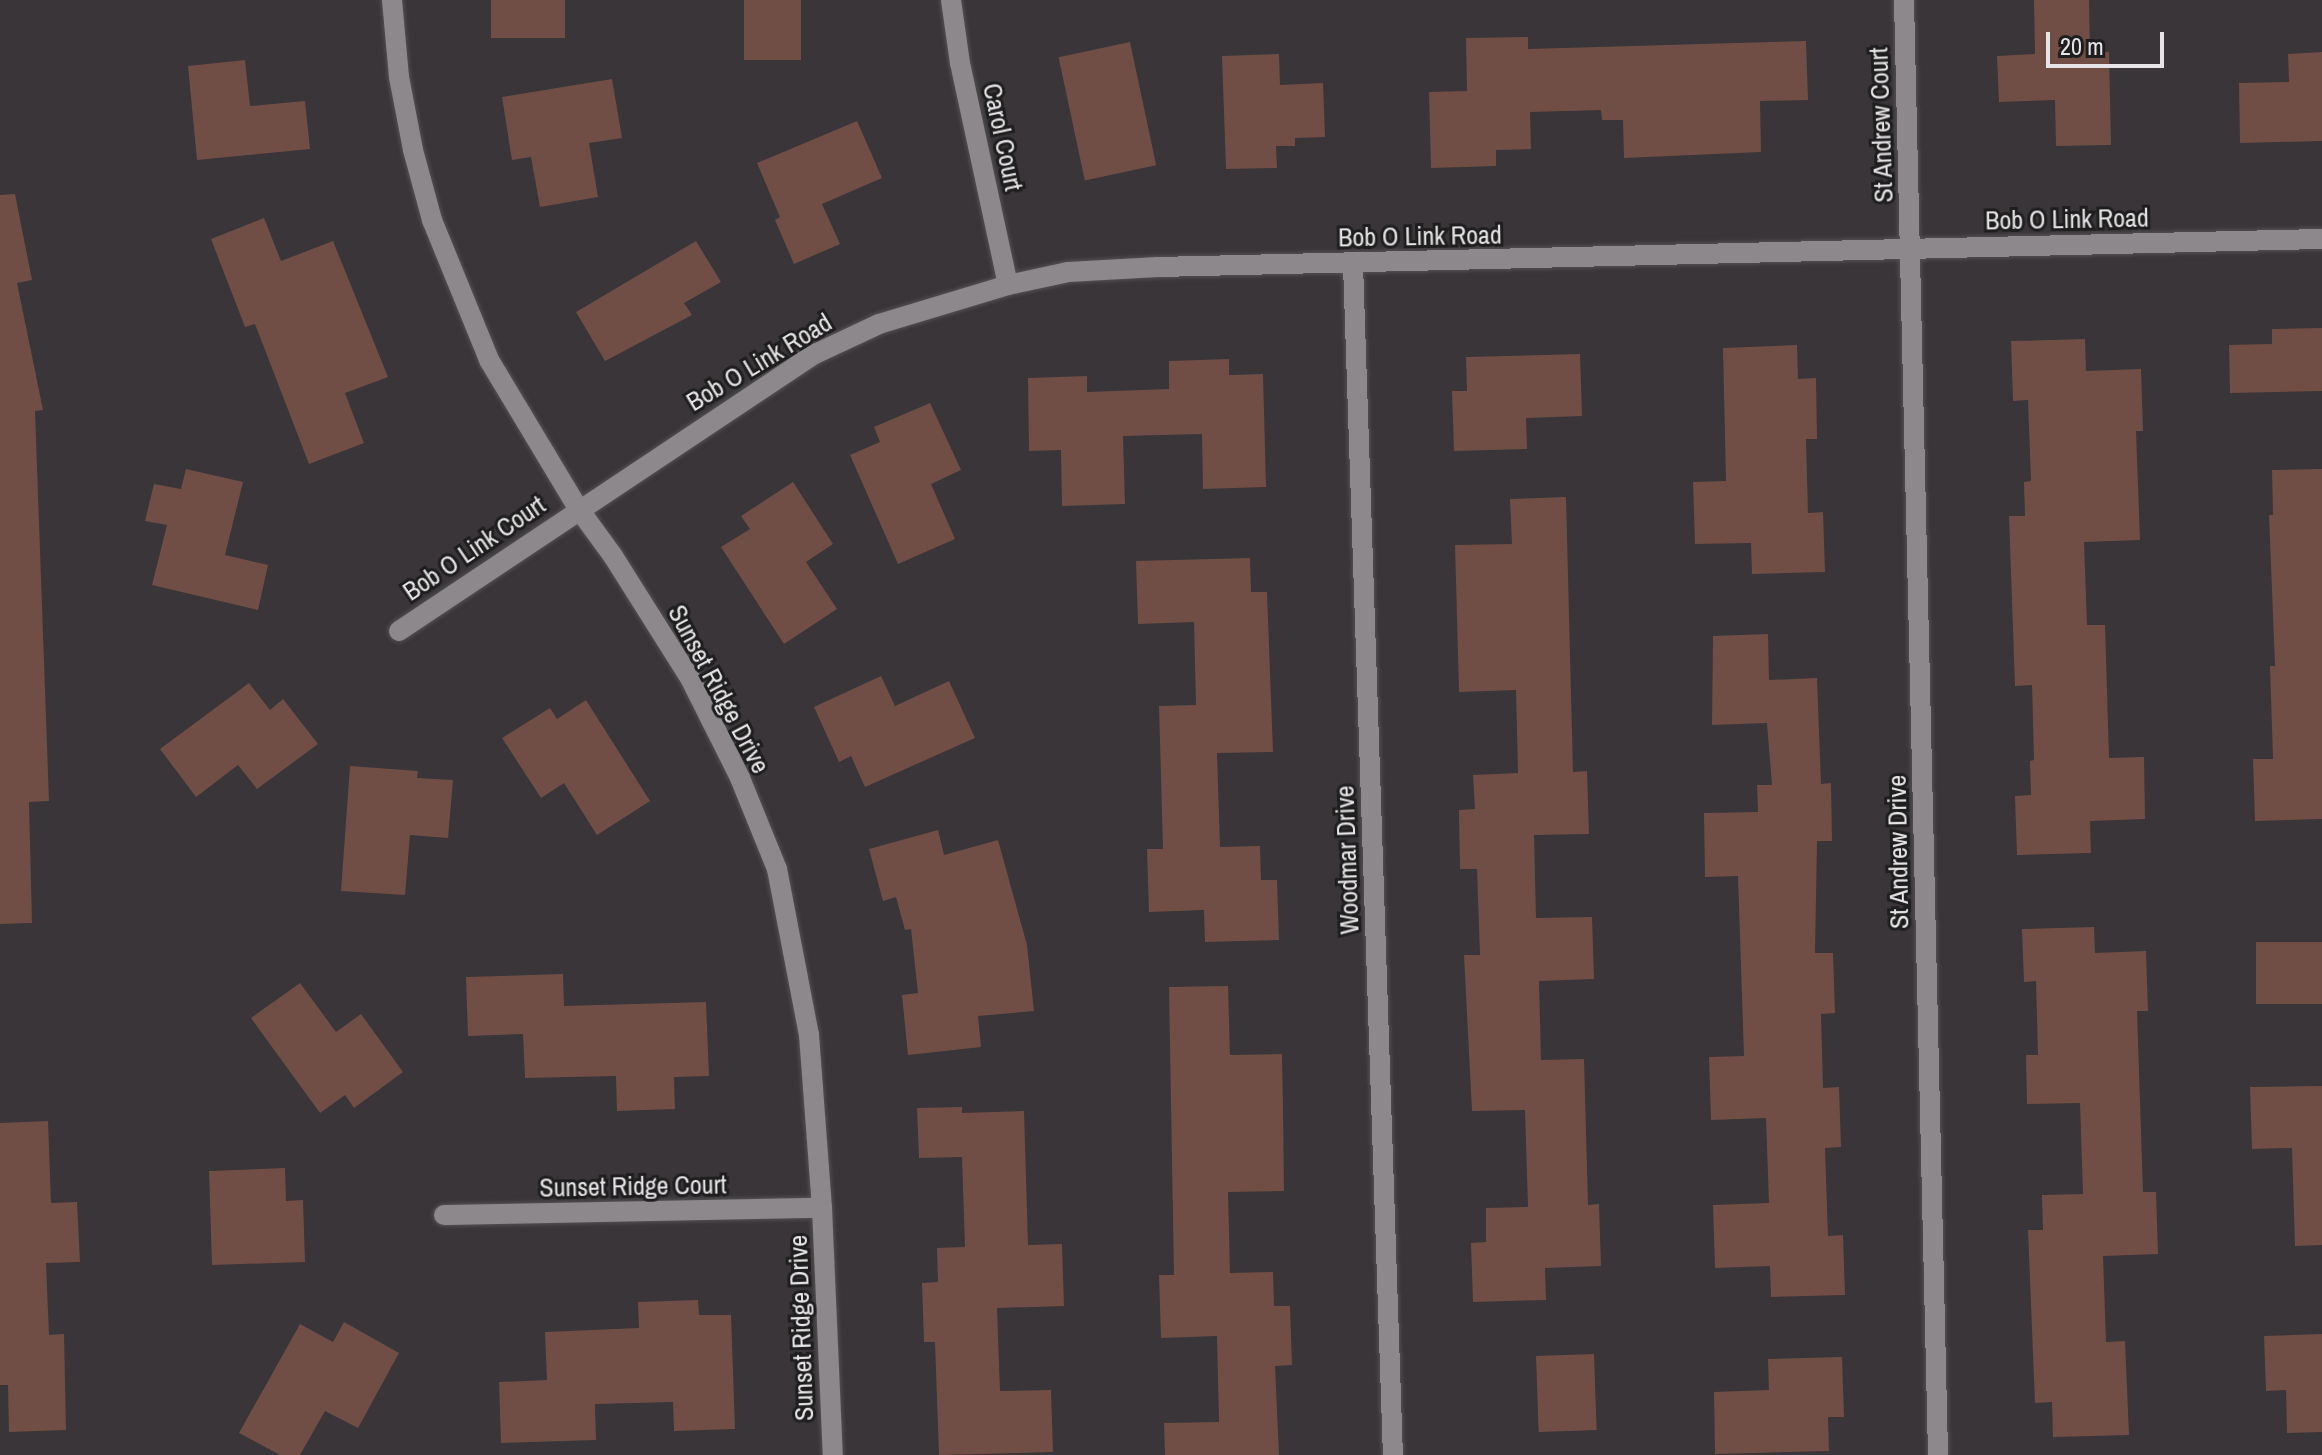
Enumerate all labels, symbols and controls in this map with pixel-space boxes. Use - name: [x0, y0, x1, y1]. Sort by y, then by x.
- scale bar: [2050, 16, 2168, 66]
- text: 20 m: [2060, 30, 2104, 62]
- street label: St Andrew Court: [1863, 46, 1899, 204]
- street label: Carol Court: [976, 80, 1030, 194]
- street label: Bob O Link Road: [1985, 202, 2149, 236]
- street label: Bob O Link Road: [1338, 219, 1502, 253]
- street label: Bob O Link Road: [681, 307, 837, 417]
- street label: Bob O Link Court: [397, 489, 551, 607]
- street label: Sunset Ridge Drive: [662, 600, 776, 778]
- street label: St Andrew Drive: [1881, 774, 1915, 930]
- street label: Woodmar Drive: [1329, 785, 1365, 935]
- street label: Sunset Ridge Court: [539, 1169, 727, 1203]
- street label: Sunset Ridge Drive: [782, 1234, 820, 1422]

